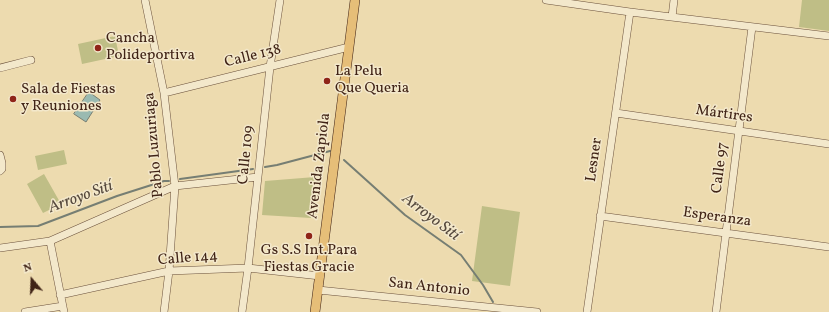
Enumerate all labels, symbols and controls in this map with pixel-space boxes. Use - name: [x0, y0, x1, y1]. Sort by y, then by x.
- place label: Cancha Polideportiva: [106, 30, 195, 65]
- street label: Calle 138: [223, 41, 283, 73]
- marker: Cancha Polideportiva: [93, 43, 103, 53]
- place label: La Pelu Que Queria: [335, 63, 409, 98]
- marker: La Pelu Que Queria: [322, 76, 332, 86]
- place label: Sala de Fiestas y Reuniones: [21, 81, 115, 116]
- street label: Pablo Luzuriaga: [141, 91, 169, 199]
- marker: Sala de Fiestas y Reuniones: [8, 94, 18, 104]
- street label: Mártires: [694, 102, 754, 128]
- street label: Avenida Zapiola: [305, 112, 335, 220]
- street label: Calle 109: [235, 125, 259, 185]
- street label: Lesner: [583, 137, 607, 183]
- street label: Calle 97: [709, 141, 733, 195]
- water label: Arroyo Sití: [46, 177, 116, 219]
- water label: Arroyo Sití: [397, 190, 463, 246]
- street label: Esperanza: [682, 204, 752, 232]
- marker: Gs S.S Int.Para Fiestas Gracie: [304, 231, 314, 241]
- place label: Gs S.S Int.Para Fiestas Gracie: [261, 242, 357, 277]
- street label: Calle 144: [157, 247, 219, 271]
- north arrow: [12, 260, 52, 300]
- text: N: [22, 260, 34, 277]
- street label: San Antonio: [387, 275, 471, 301]

